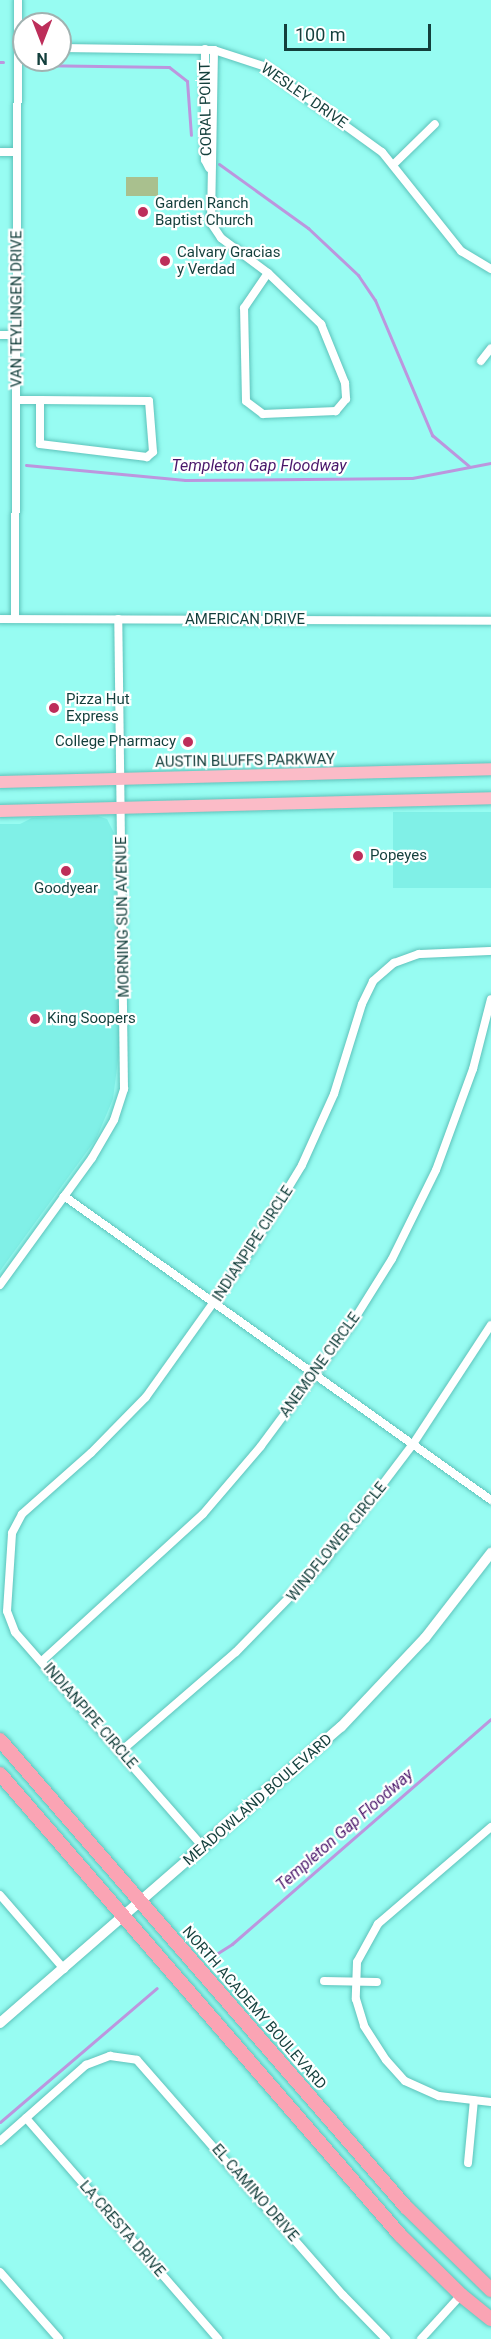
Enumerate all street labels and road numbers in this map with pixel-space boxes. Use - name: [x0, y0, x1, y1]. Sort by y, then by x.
- street label: WESLEY DRIVE: [257, 60, 351, 132]
- street label: CORAL POINT: [196, 62, 216, 156]
- street label: VAN TEYLINGEN DRIVE: [8, 231, 26, 387]
- street label: AMERICAN DRIVE: [185, 611, 305, 629]
- street label: AUSTIN BLUFFS PARKWAY: [155, 750, 335, 772]
- street label: MORNING SUN AVENUE: [113, 836, 133, 998]
- street label: INDIANPIPE CIRCLE: [209, 1183, 297, 1305]
- street label: ANEMONE CIRCLE: [276, 1309, 364, 1421]
- street label: WINDFLOWER CIRCLE: [283, 1479, 391, 1605]
- street label: INDIANPIPE CIRCLE: [39, 1660, 141, 1772]
- street label: MEADOWLAND BOULEVARD: [180, 1731, 336, 1869]
- street label: NORTH ACADEMY BOULEVARD: [178, 1923, 330, 2093]
- street label: EL CAMINO DRIVE: [208, 2141, 302, 2245]
- street label: LA CRESTA DRIVE: [75, 2177, 169, 2281]

